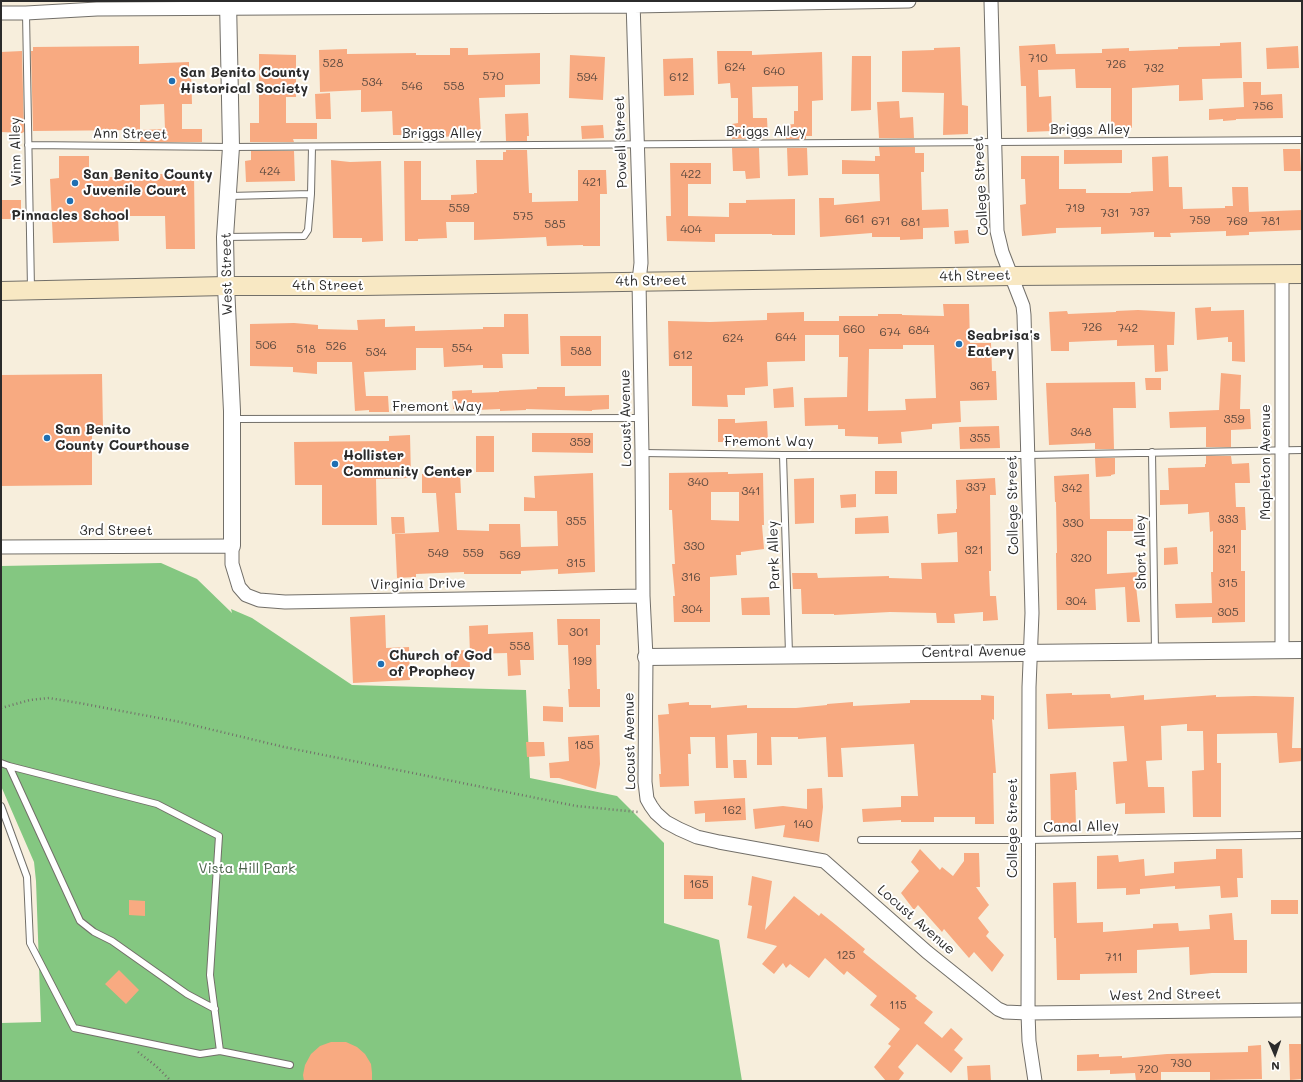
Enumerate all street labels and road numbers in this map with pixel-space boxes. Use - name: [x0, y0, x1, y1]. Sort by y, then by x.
- street label: Powell Street: [611, 96, 631, 188]
- street label: Winn Alley: [7, 117, 25, 187]
- street label: Briggs Alley: [1050, 122, 1130, 138]
- street label: Briggs Alley: [726, 124, 806, 140]
- street label: Ann Street: [93, 125, 167, 143]
- street label: Briggs Alley: [402, 126, 482, 142]
- street label: College Street: [970, 136, 992, 236]
- street label: West Street: [218, 232, 236, 316]
- street label: 4th Street: [939, 267, 1011, 285]
- street label: 4th Street: [615, 272, 687, 290]
- street label: 4th Street: [292, 278, 364, 294]
- street label: Locust Avenue: [617, 369, 635, 467]
- street label: Fremont Way: [392, 399, 482, 415]
- street label: Mapleton Avenue: [1258, 404, 1274, 520]
- street label: Fremont Way: [724, 434, 814, 450]
- street label: College Street: [1004, 455, 1022, 555]
- street label: Short Alley: [1132, 515, 1150, 589]
- street label: Park Alley: [764, 520, 784, 590]
- street label: 3rd Street: [79, 523, 153, 539]
- street label: Virginia Drive: [370, 575, 466, 593]
- street label: Central Avenue: [921, 643, 1027, 661]
- street label: Locust Avenue: [621, 692, 639, 790]
- street label: College Street: [1005, 778, 1021, 878]
- street label: Canal Alley: [1043, 818, 1119, 836]
- street label: Locust Avenue: [874, 882, 958, 958]
- street label: West 2nd Street: [1109, 986, 1221, 1004]

